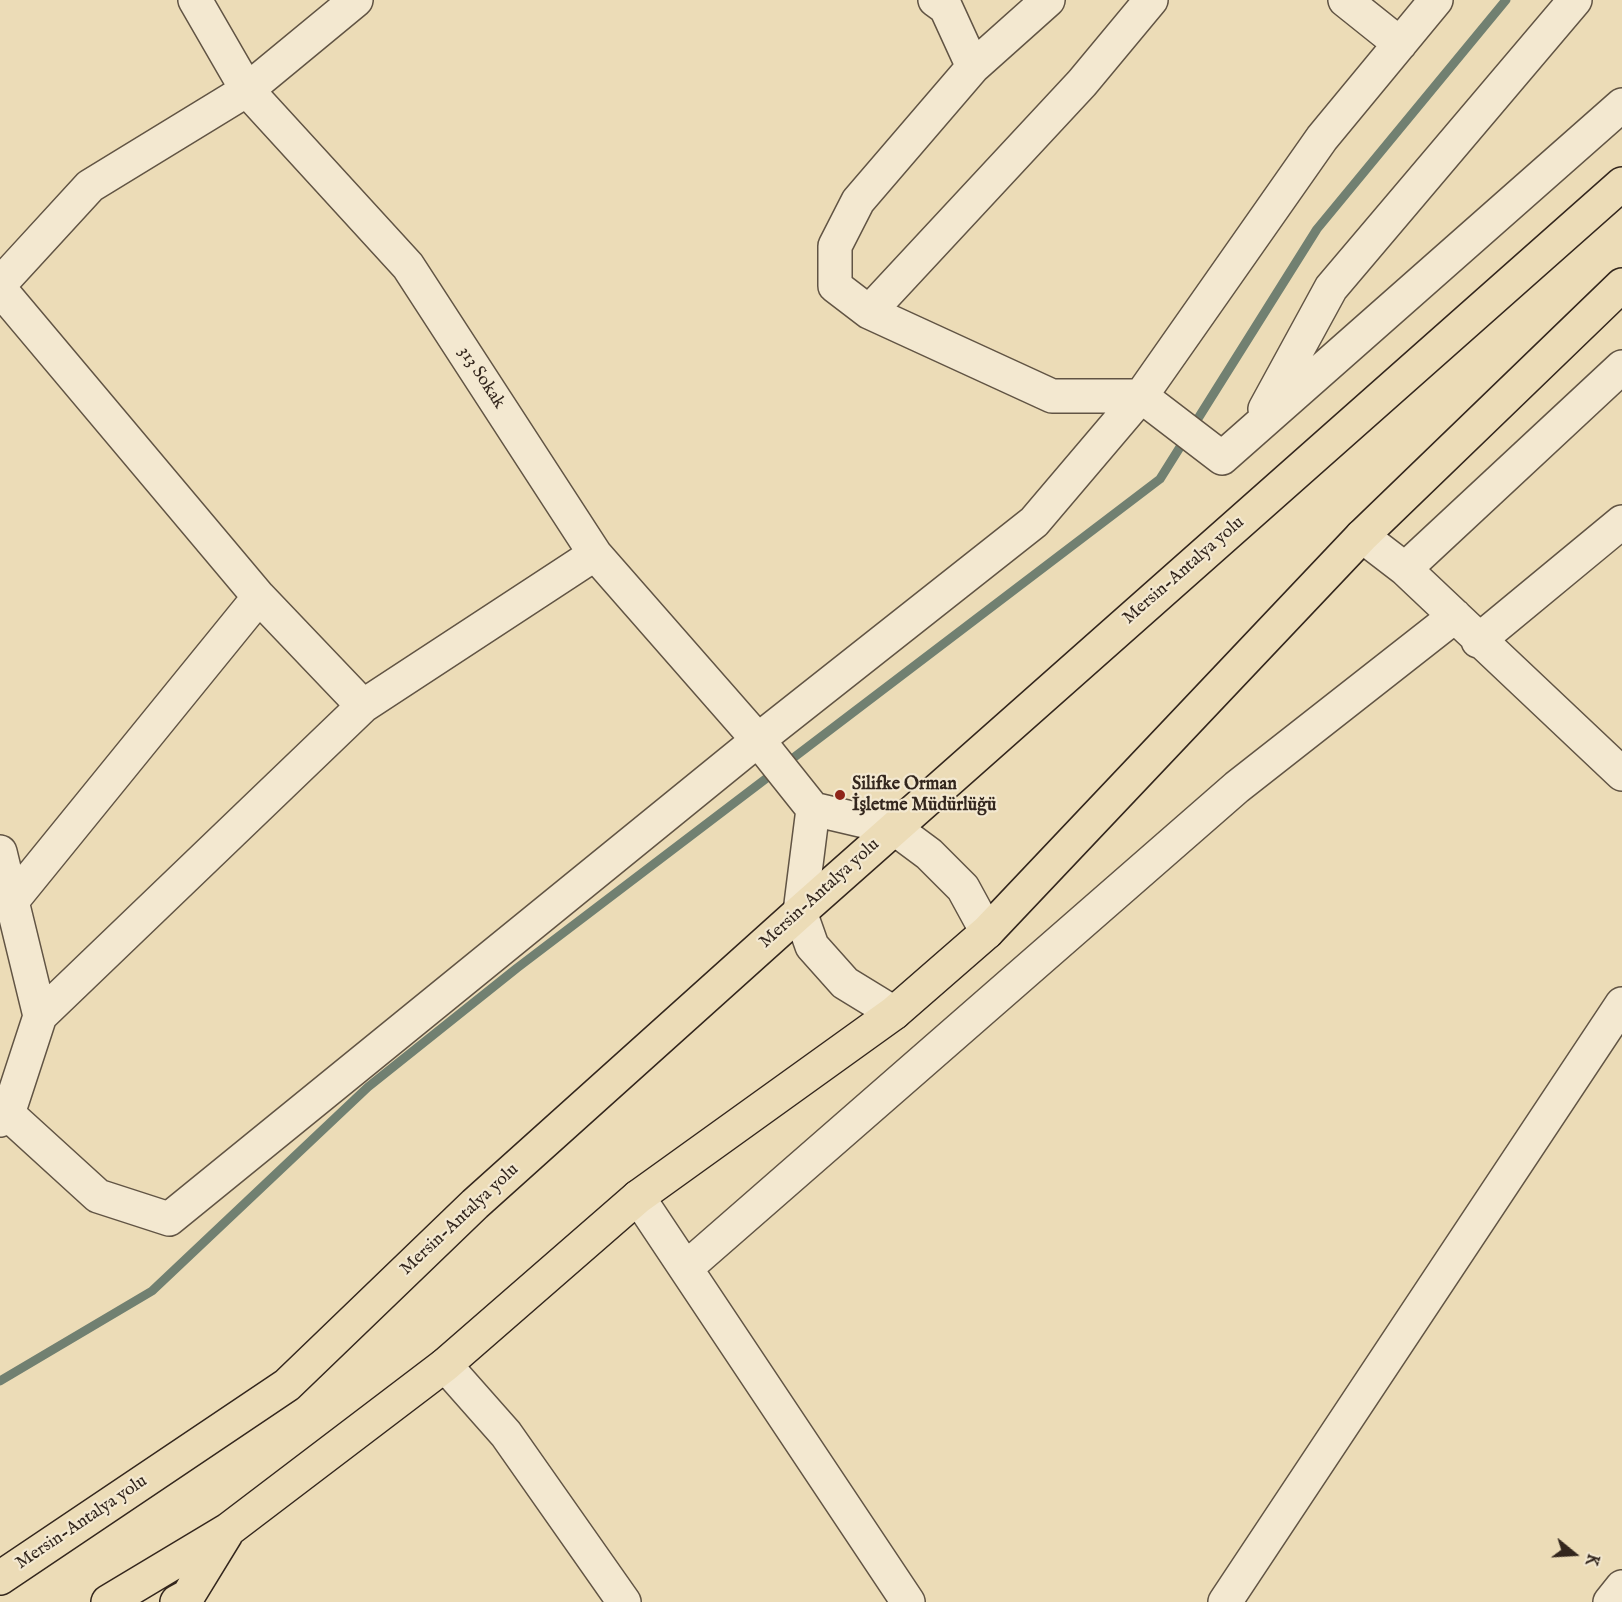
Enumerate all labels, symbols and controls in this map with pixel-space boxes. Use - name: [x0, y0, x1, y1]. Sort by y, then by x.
- street label: 313 Sokak: [453, 343, 509, 413]
- street label: Mersin-Antalya yolu: [1119, 512, 1249, 630]
- place label: Silifke Orman İşletme Müdürlüğü: [852, 774, 996, 816]
- marker: Silifke Orman İşletme Müdürlüğü: [833, 788, 847, 802]
- street label: Mersin-Antalya yolu: [756, 835, 884, 953]
- street label: Mersin-Antalya yolu: [396, 1160, 524, 1280]
- street label: Mersin-Antalya yolu: [12, 1471, 152, 1575]
- north arrow: [1544, 1524, 1604, 1584]
- text: K: [1580, 1551, 1602, 1568]

